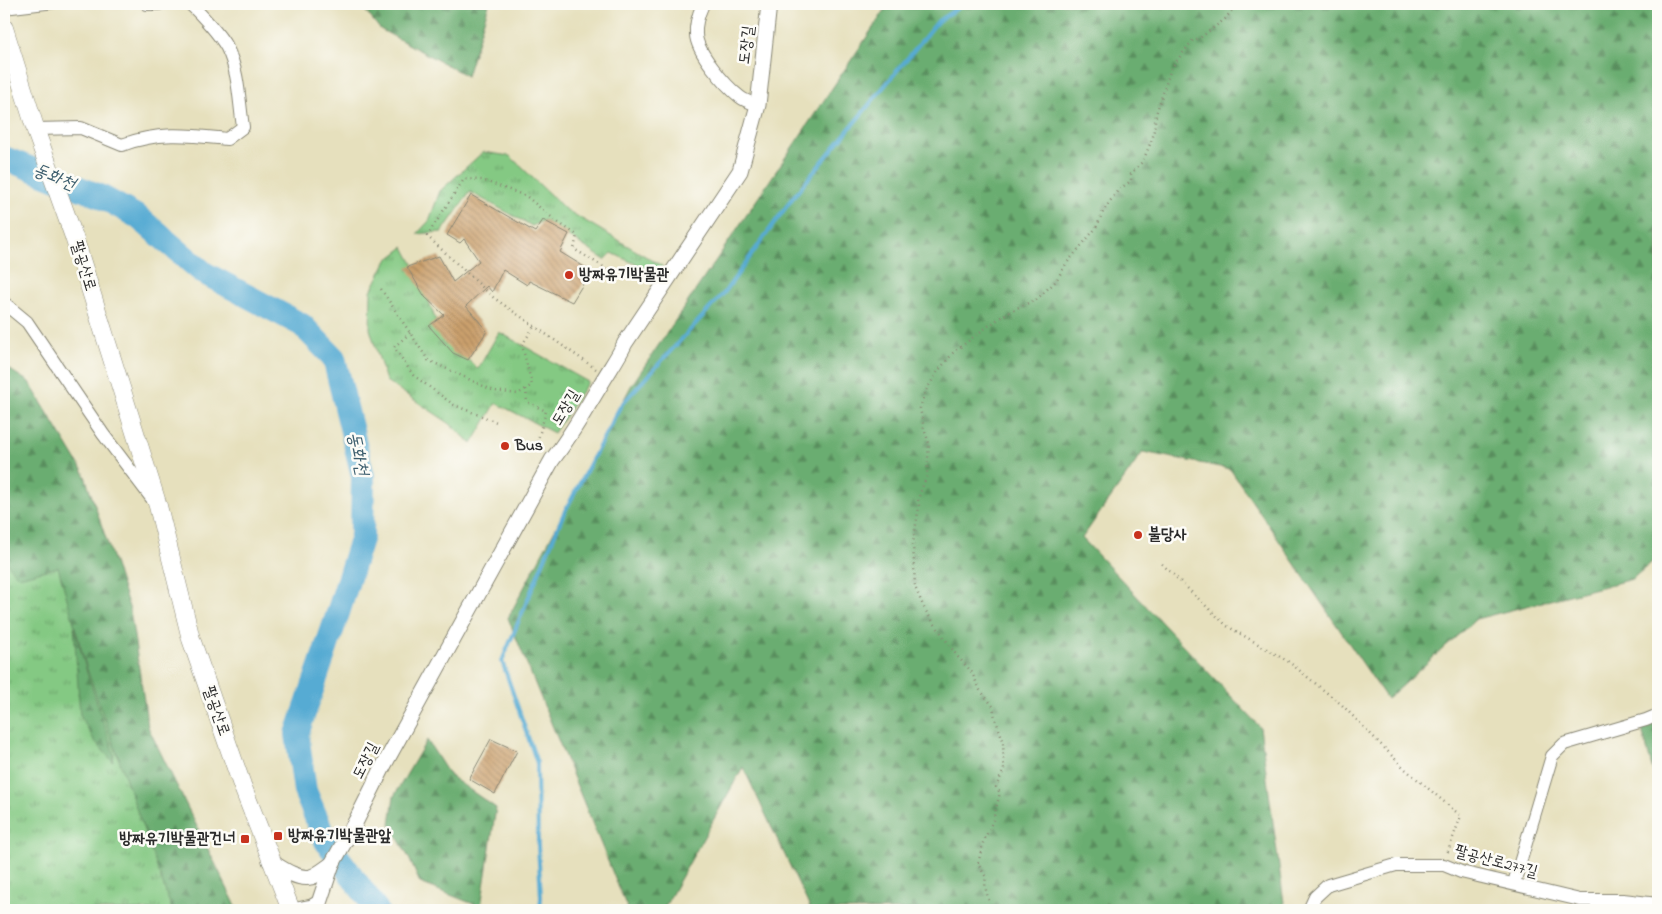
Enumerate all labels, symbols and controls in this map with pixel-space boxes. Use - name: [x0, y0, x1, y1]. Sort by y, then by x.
- street label: 도장길: [733, 24, 761, 66]
- water label: 동화천: [29, 158, 80, 199]
- street label: 팔공산로: [64, 238, 102, 294]
- place label: 방짜유기박물관: [579, 263, 669, 287]
- marker: 방짜유기박물관: [563, 269, 575, 281]
- street label: 도장길: [546, 385, 586, 431]
- water label: 동화천: [340, 430, 375, 479]
- place label: Bus: [514, 434, 543, 458]
- marker: Bus: [499, 440, 511, 452]
- place label: 불당사: [1148, 523, 1187, 547]
- marker: 불당사: [1132, 529, 1144, 541]
- street label: 팔공산로: [196, 683, 236, 739]
- street label: 도장길: [347, 738, 386, 784]
- place label: 방짜유기박물관앞: [288, 824, 391, 848]
- place label: 방짜유기박물관건너: [119, 827, 235, 851]
- marker: 방짜유기박물관앞: [272, 830, 284, 842]
- marker: 방짜유기박물관건너: [239, 833, 251, 845]
- street label: 팔공산로277길: [1452, 839, 1541, 885]

